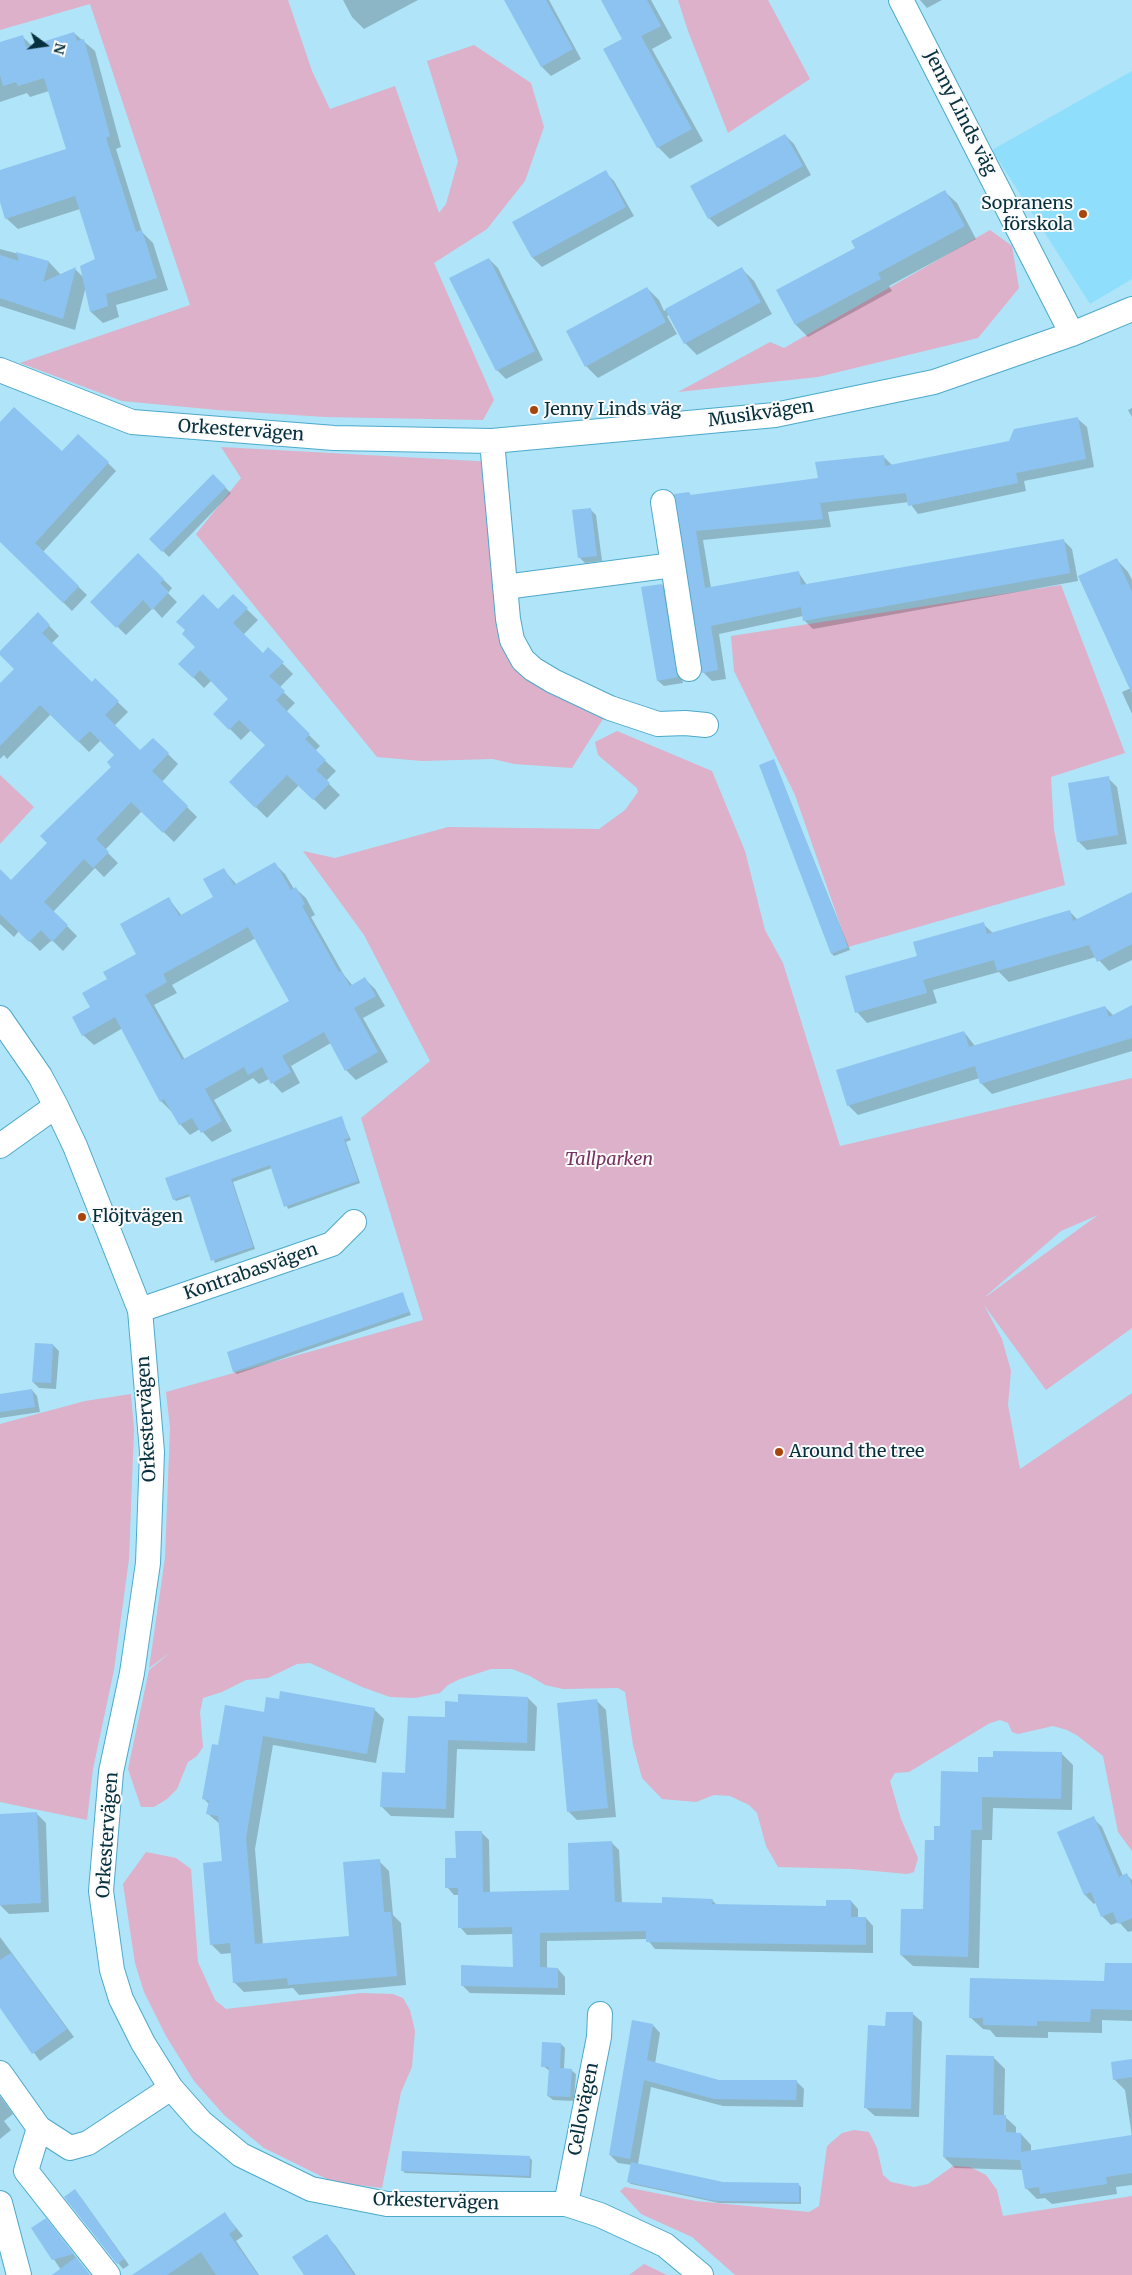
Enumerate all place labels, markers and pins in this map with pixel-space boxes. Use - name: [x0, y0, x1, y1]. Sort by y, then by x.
- place label: Sopranens förskola: [981, 193, 1073, 235]
- marker: Sopranens förskola: [1077, 208, 1089, 220]
- place label: Jenny Linds väg: [544, 399, 681, 421]
- marker: Jenny Linds väg: [528, 404, 540, 416]
- place label: Flöjtvägen: [92, 1206, 183, 1228]
- marker: Flöjtvägen: [76, 1211, 88, 1223]
- place label: Around the tree: [789, 1441, 925, 1463]
- marker: Around the tree: [773, 1446, 785, 1458]

